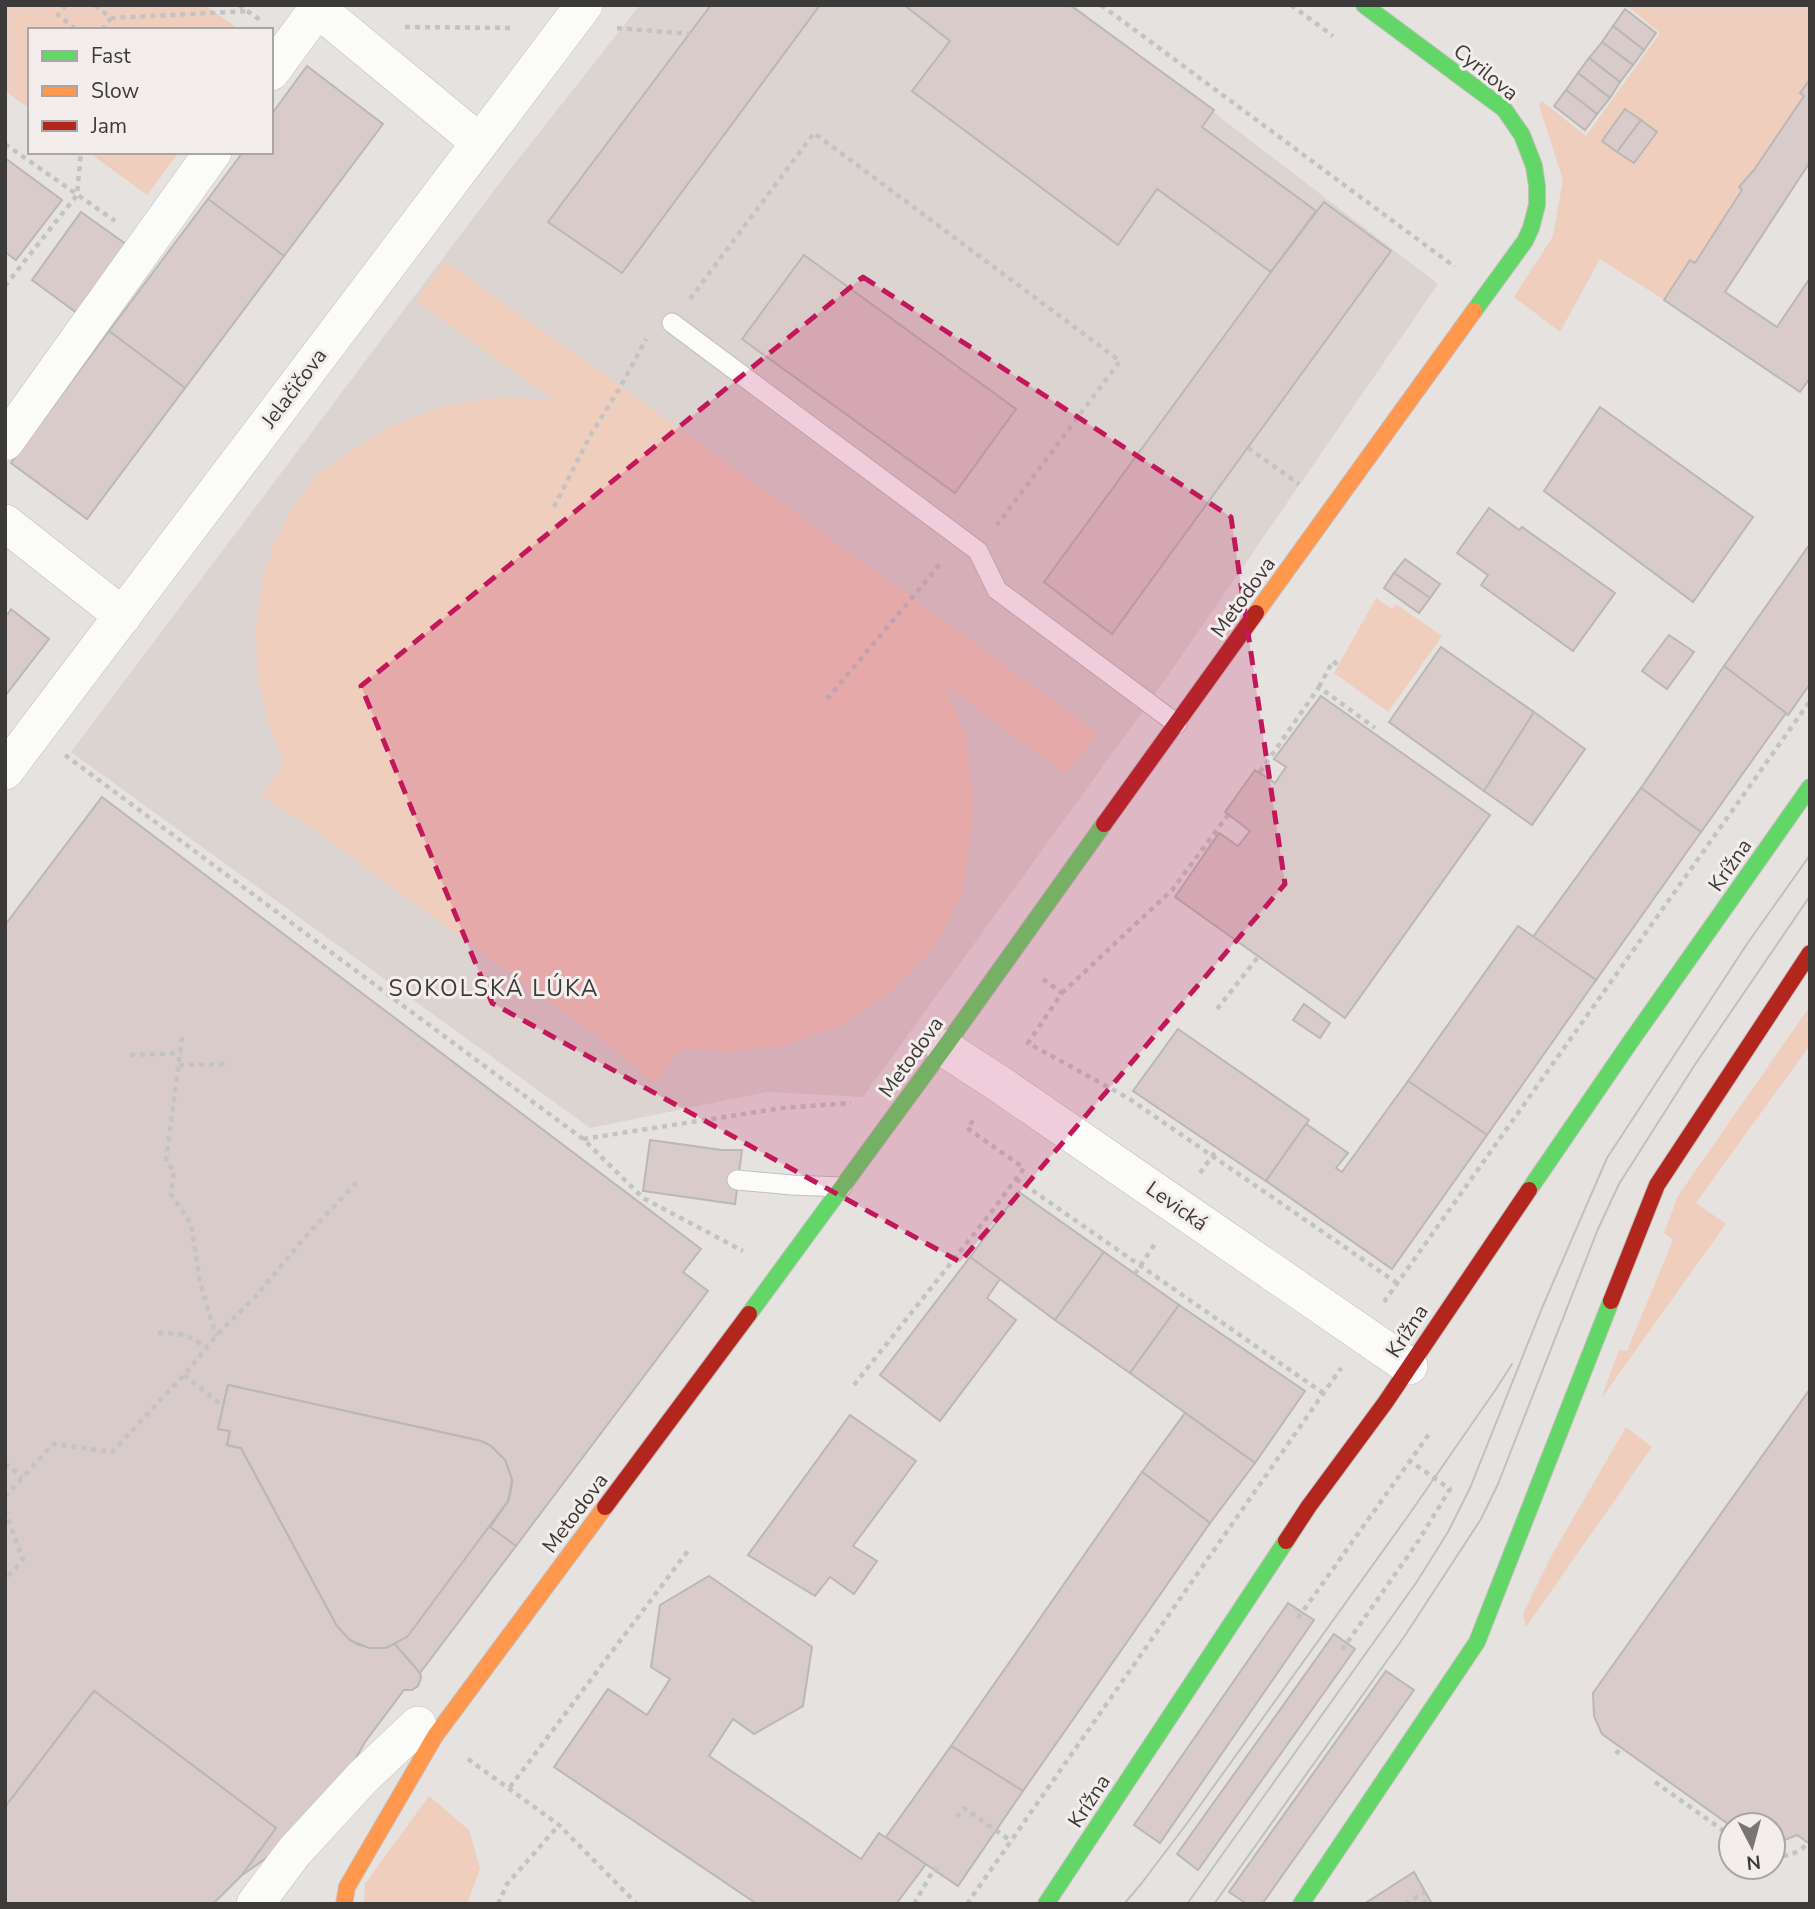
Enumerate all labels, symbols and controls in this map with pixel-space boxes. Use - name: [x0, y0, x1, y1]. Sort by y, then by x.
- legend: [28, 28, 273, 154]
- street label: Cyrilova: [1448, 37, 1524, 107]
- text: Fast: [91, 42, 131, 70]
- text: Slow: [91, 77, 140, 105]
- text: Jam: [90, 112, 127, 140]
- street label: Jelačičova: [254, 343, 333, 434]
- street label: Metodova: [1204, 551, 1282, 643]
- street label: Krížna: [1702, 833, 1758, 897]
- district label: SOKOLSKÁ LÚKA: [389, 973, 599, 1004]
- street label: Metodova: [872, 1011, 950, 1103]
- street label: Levická: [1141, 1175, 1213, 1237]
- street label: Krížna: [1379, 1299, 1435, 1363]
- street label: Metodova: [536, 1467, 614, 1559]
- street label: Krížna: [1061, 1769, 1117, 1833]
- north arrow: [1717, 1811, 1787, 1881]
- text: N: [1745, 1848, 1762, 1876]

